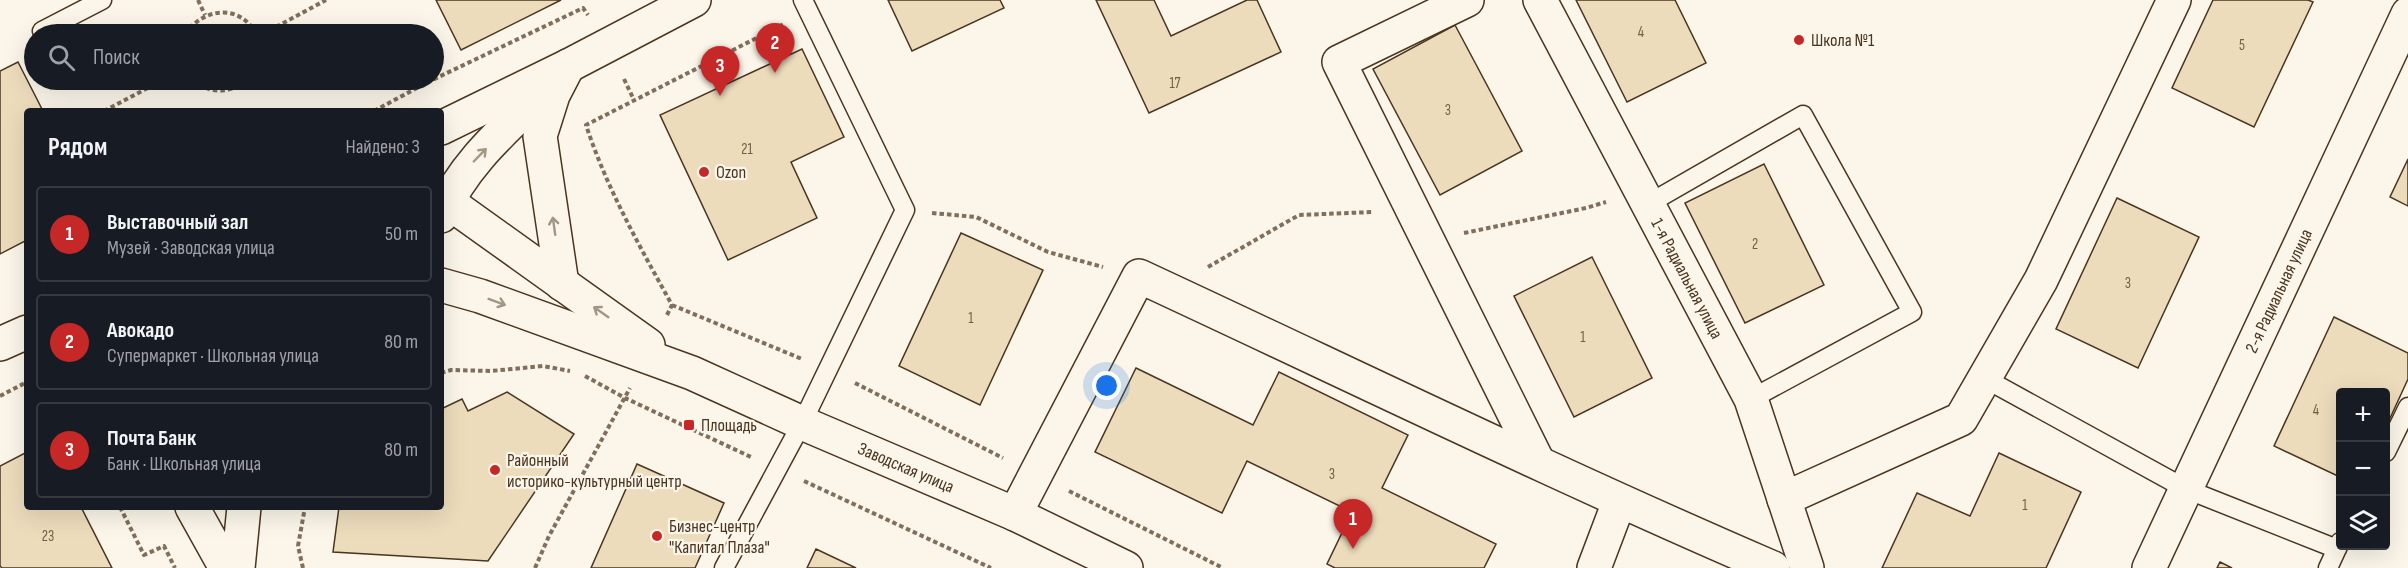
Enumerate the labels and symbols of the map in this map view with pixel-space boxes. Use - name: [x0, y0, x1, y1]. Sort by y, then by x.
- pin: 2: [756, 23, 794, 73]
- house number: 4: [1638, 23, 1644, 42]
- place label: Школа №1: [1811, 30, 1875, 51]
- marker: Школа №1: [1792, 33, 1806, 47]
- house number: 5: [2239, 36, 2245, 55]
- pin: 3: [700, 46, 740, 96]
- house number: 17: [1169, 74, 1181, 93]
- house number: 3: [1445, 101, 1451, 120]
- house number: 21: [741, 140, 753, 159]
- one-way arrow: [473, 147, 488, 162]
- place label: Ozon: [716, 162, 746, 183]
- marker: Ozon: [697, 165, 711, 179]
- street label: 1-я Радиальная улица: [1646, 215, 1727, 343]
- one-way arrow: [549, 217, 560, 237]
- street label: 2-я Радиальная улица: [2241, 226, 2317, 356]
- house number: 2: [1752, 235, 1758, 254]
- house number: 3: [2125, 274, 2131, 293]
- one-way arrow: [487, 297, 506, 308]
- one-way arrow: [594, 306, 610, 318]
- house number: 1: [968, 309, 974, 328]
- house number: 1: [1580, 328, 1586, 347]
- your location: [1092, 371, 1121, 400]
- house number: 4: [2313, 401, 2319, 420]
- place label: Площадь: [701, 415, 757, 436]
- marker: Площадь: [682, 418, 696, 432]
- street label: Заводская улица: [855, 438, 957, 498]
- place label: Районный историко-культурный центр: [507, 450, 682, 492]
- marker: Районный историко-культурный центр: [488, 463, 502, 477]
- house number: 3: [1329, 465, 1335, 484]
- house number: 1: [2022, 496, 2028, 515]
- pin: 1: [1334, 500, 1372, 549]
- place label: Бизнес-центр "Капитал Плаза": [669, 516, 770, 558]
- house number: 23: [42, 527, 54, 546]
- marker: Бизнес-центр "Капитал Плаза": [650, 529, 664, 543]

